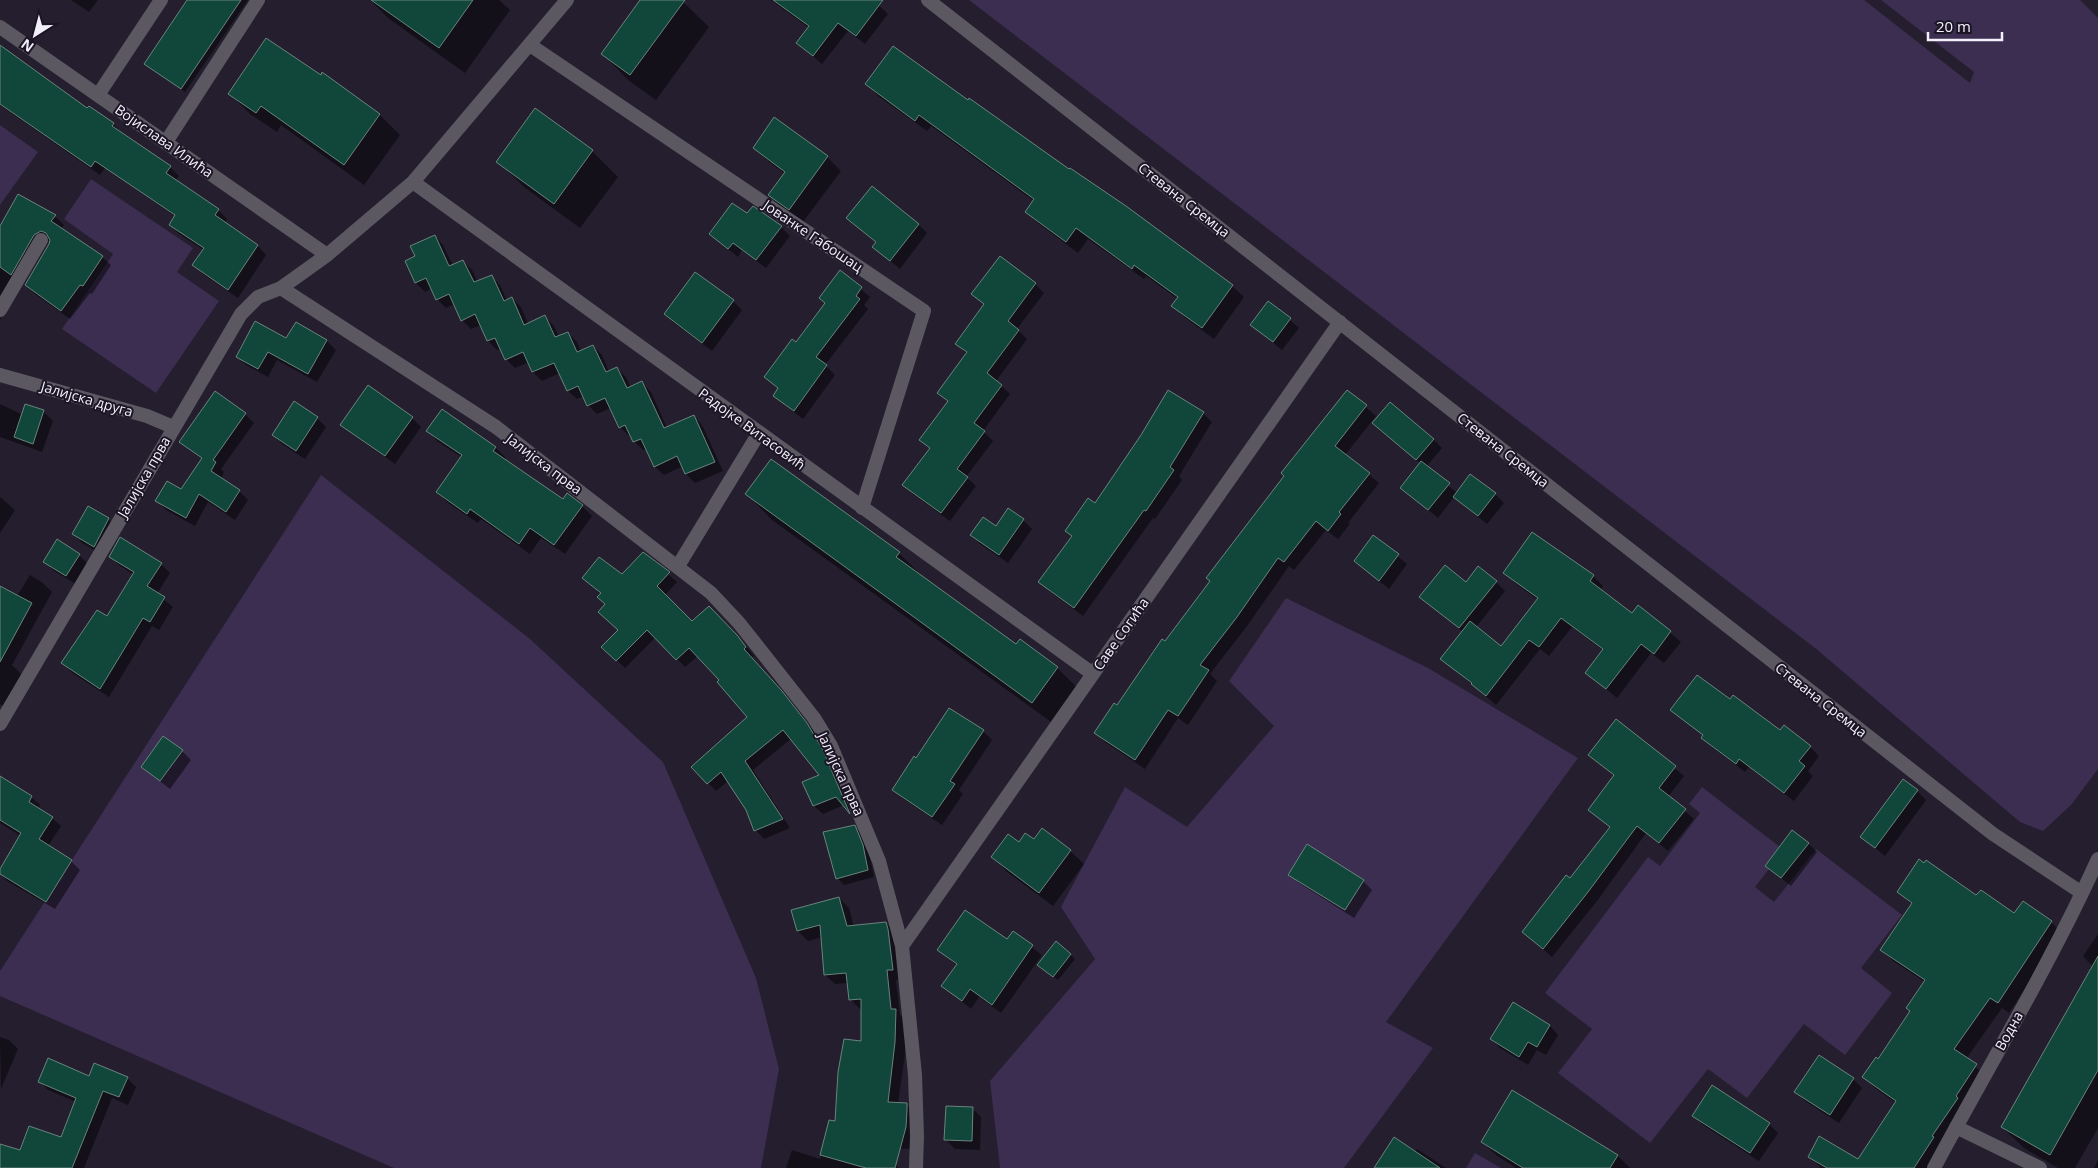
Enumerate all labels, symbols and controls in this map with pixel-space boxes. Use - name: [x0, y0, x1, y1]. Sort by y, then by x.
- north arrow: [10, 10, 60, 60]
- scale bar: [1928, 10, 2002, 42]
- text: 20 m: [1936, 16, 1971, 36]
- text: N: [17, 35, 37, 57]
- street label: Војислава Илића: [111, 100, 217, 182]
- street label: Стевана Сремца: [1135, 158, 1234, 241]
- street label: Јованке Габошац: [758, 194, 867, 276]
- street label: Јалијска друга: [37, 376, 135, 421]
- street label: Радојке Витасовић: [695, 383, 810, 474]
- street label: Стевана Сремца: [1454, 408, 1553, 491]
- street label: Јалијска прва: [501, 428, 586, 498]
- street label: Јалијска прва: [112, 433, 174, 522]
- street label: Саве Согића: [1089, 594, 1153, 674]
- street label: Стевана Сремца: [1772, 658, 1871, 741]
- street label: Јалијска прва: [813, 727, 869, 819]
- street label: Водна: [1990, 1008, 2027, 1054]

